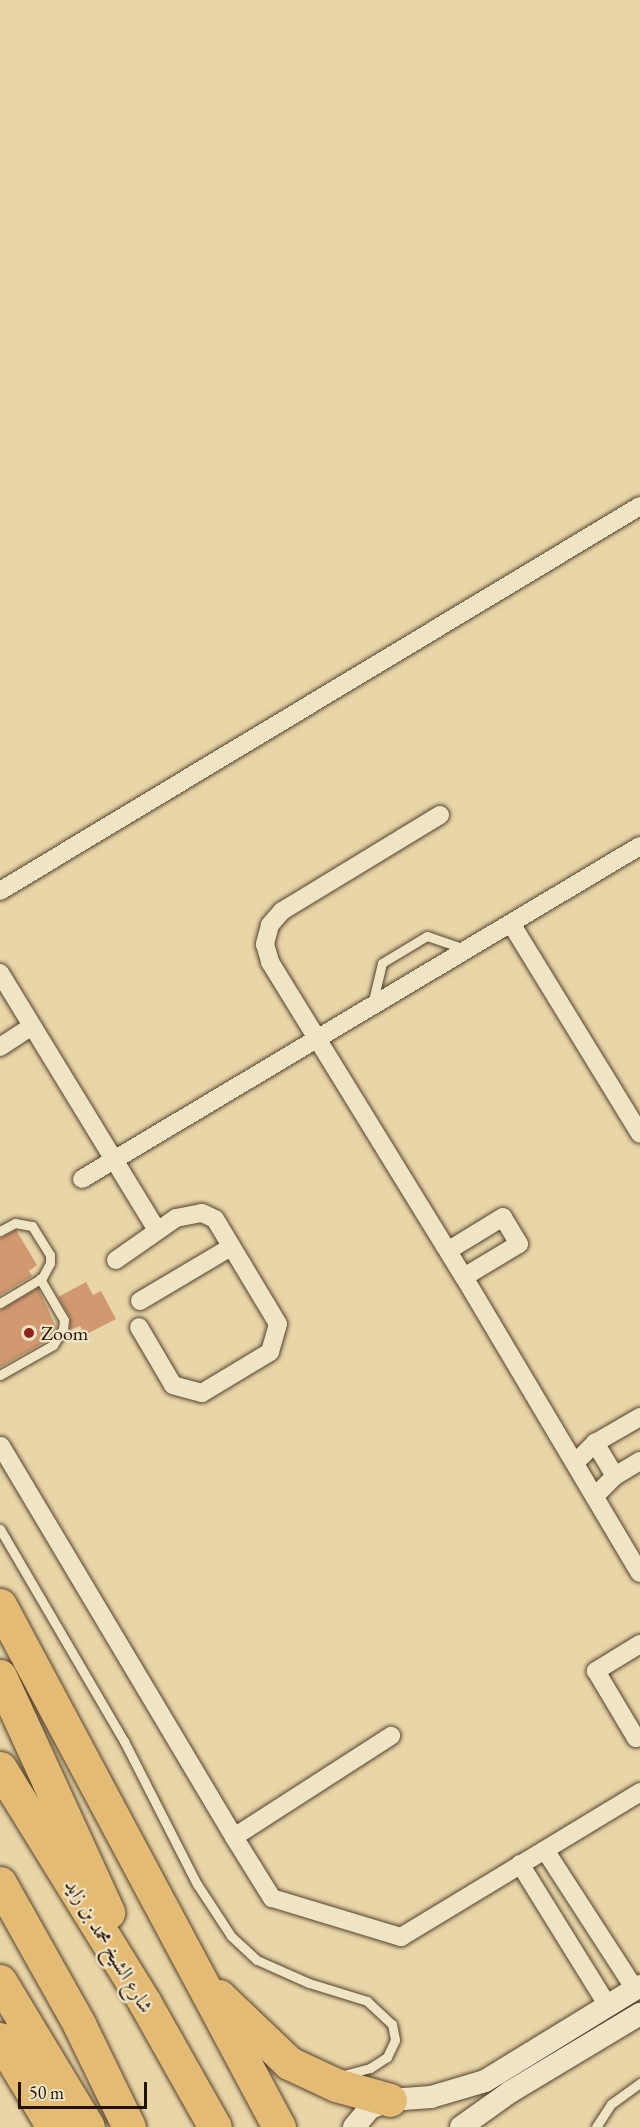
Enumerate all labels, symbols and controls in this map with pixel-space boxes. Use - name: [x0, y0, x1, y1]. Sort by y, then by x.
- place label: Zoom: [41, 1321, 88, 1345]
- marker: Zoom: [22, 1326, 36, 1340]
- street label: شارع الشيخ محمد بن زايد: [60, 1875, 158, 2017]
- scale bar: [21, 2070, 150, 2108]
- text: 50 m: [29, 2081, 64, 2104]

